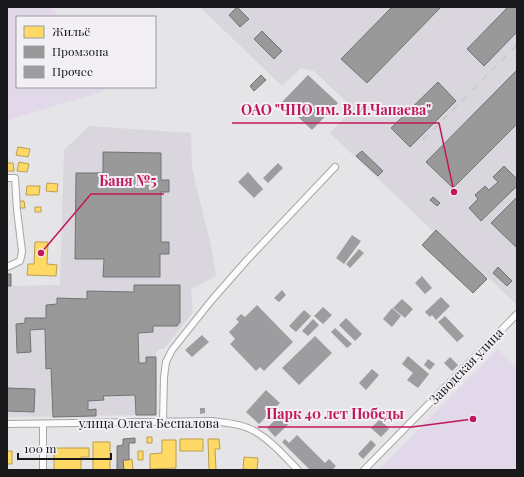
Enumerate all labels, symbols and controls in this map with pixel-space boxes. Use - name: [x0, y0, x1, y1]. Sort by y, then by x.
- legend: [16, 16, 156, 88]
- text: Жильё: [52, 23, 90, 39]
- text: Промзона: [52, 43, 109, 59]
- text: Прочее: [52, 63, 93, 79]
- callout: ОАО "ЧПО им. В.И.Чапаева": [232, 97, 439, 123]
- text: ОАО "ЧПО им. В.И.Чапаева": [241, 100, 431, 119]
- callout: Баня №5: [91, 168, 164, 194]
- text: Баня №5: [99, 171, 157, 190]
- street label: Заводская улица: [425, 324, 507, 407]
- callout: Парк 40 лет Победы: [258, 401, 412, 427]
- text: Парк 40 лет Победы: [266, 404, 404, 423]
- street label: улица Олега Беспалова: [78, 414, 220, 431]
- scale bar: [18, 435, 111, 461]
- text: 100 m: [24, 440, 57, 456]

